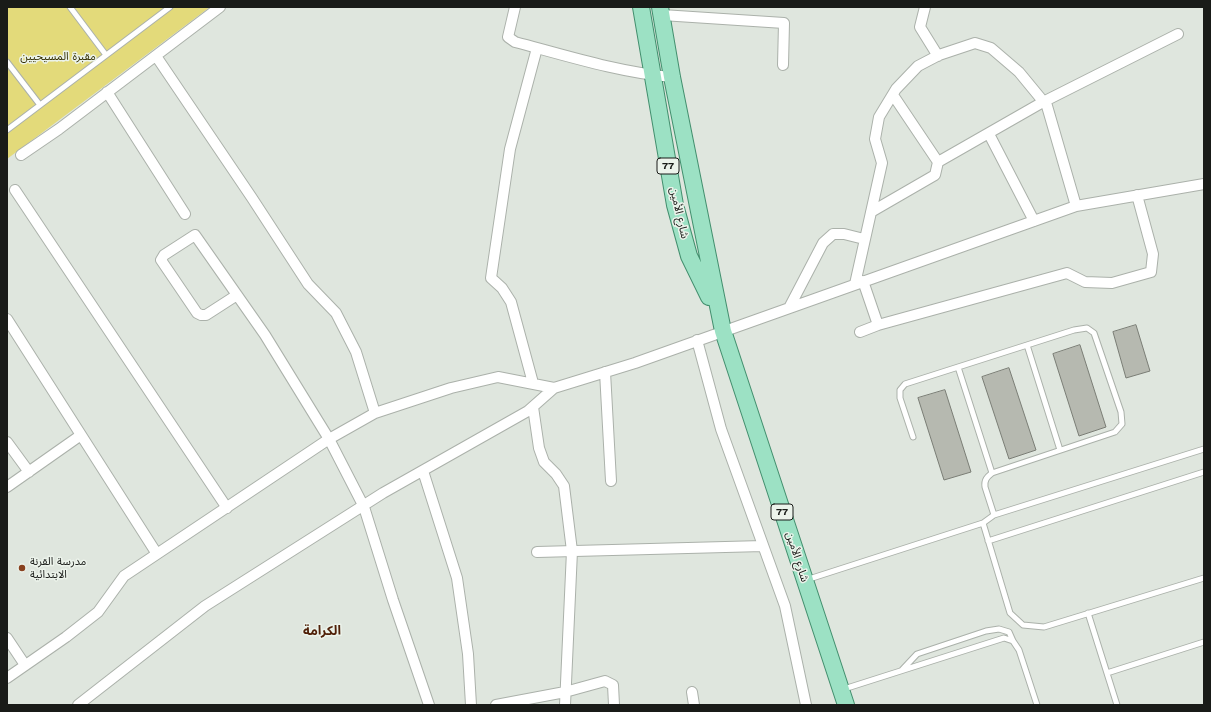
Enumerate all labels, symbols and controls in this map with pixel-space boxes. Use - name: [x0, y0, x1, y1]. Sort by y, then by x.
- park label: مقبرة المسيحيين: [20, 50, 96, 64]
- road number: 77: [657, 158, 679, 174]
- street label: شارع الأمين: [667, 186, 691, 240]
- road number: 77: [771, 504, 793, 520]
- street label: شارع الأمين: [783, 530, 811, 584]
- place label: مدرسة القرنة الابتدائية: [30, 555, 86, 581]
- marker: مدرسة القرنة الابتدائية: [17, 563, 27, 573]
- district label: الكرامة: [303, 623, 341, 639]

